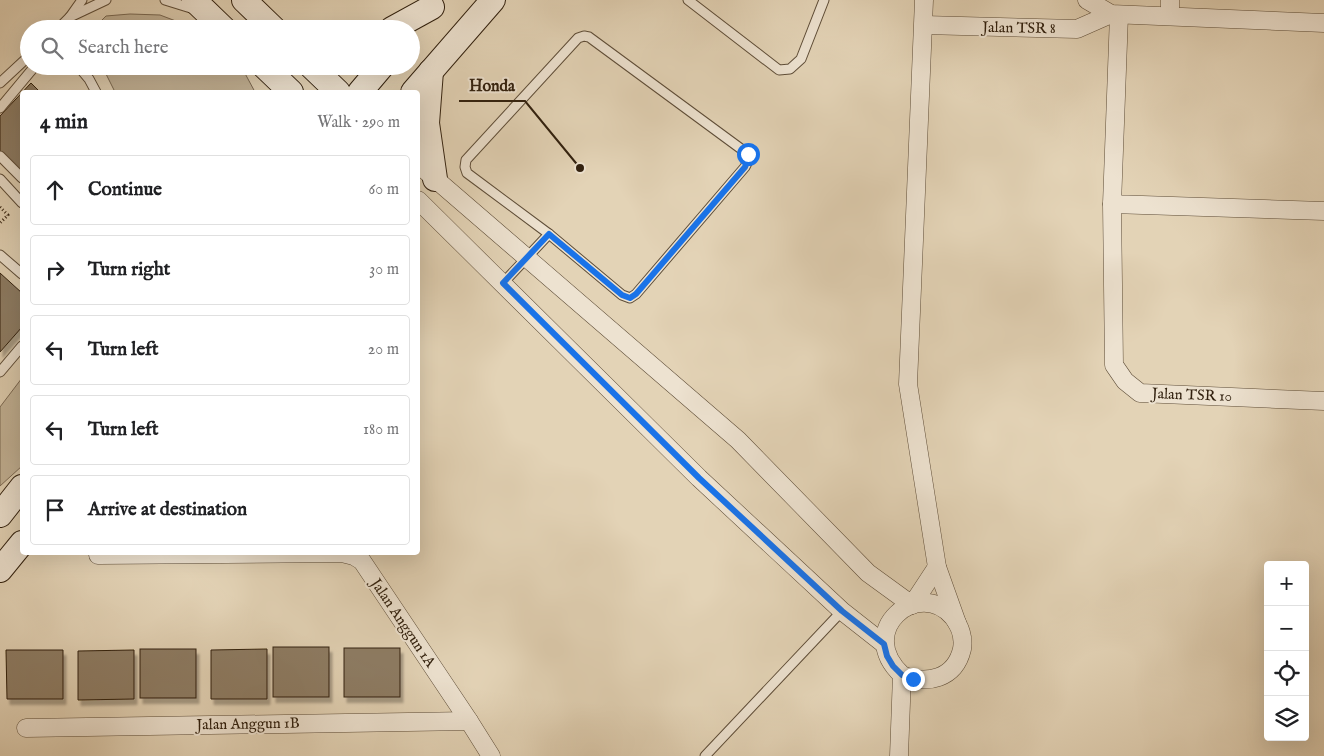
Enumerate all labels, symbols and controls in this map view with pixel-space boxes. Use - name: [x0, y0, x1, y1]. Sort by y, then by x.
- street label: Jalan TSR 8: [980, 18, 1056, 38]
- search box: [20, 20, 420, 75]
- icon: search: [38, 34, 66, 62]
- text: Search here: [78, 36, 169, 60]
- callout: Honda: [459, 70, 525, 101]
- text: Honda: [469, 77, 516, 97]
- text: 4 min: [40, 109, 88, 136]
- text: Walk · 290 m: [317, 113, 400, 133]
- route start: [737, 143, 760, 166]
- icon: ahead: [41, 176, 69, 204]
- text: Continue: [88, 178, 162, 202]
- text: 60 m: [369, 180, 399, 200]
- icon: right: [41, 256, 69, 284]
- text: Turn right: [88, 258, 170, 282]
- text: 30 m: [369, 260, 399, 280]
- icon: left: [41, 336, 69, 364]
- text: Turn left: [88, 338, 159, 362]
- text: 20 m: [368, 340, 399, 360]
- street label: Jalan TSR 10: [1150, 384, 1232, 406]
- icon: left: [41, 416, 69, 444]
- text: Turn left: [88, 418, 159, 442]
- text: 180 m: [363, 420, 399, 440]
- icon: arrive: [41, 496, 69, 524]
- text: Arrive at destination: [88, 498, 247, 522]
- map controls: [1264, 561, 1309, 741]
- button: +: [1264, 561, 1309, 606]
- street label: Jalan Anggun 1A: [365, 573, 440, 672]
- button: −: [1264, 606, 1309, 651]
- button: locate: [1264, 651, 1309, 696]
- route end: [902, 668, 925, 691]
- button: layers: [1264, 696, 1309, 741]
- street label: Jalan Anggun 1B: [194, 714, 300, 734]

